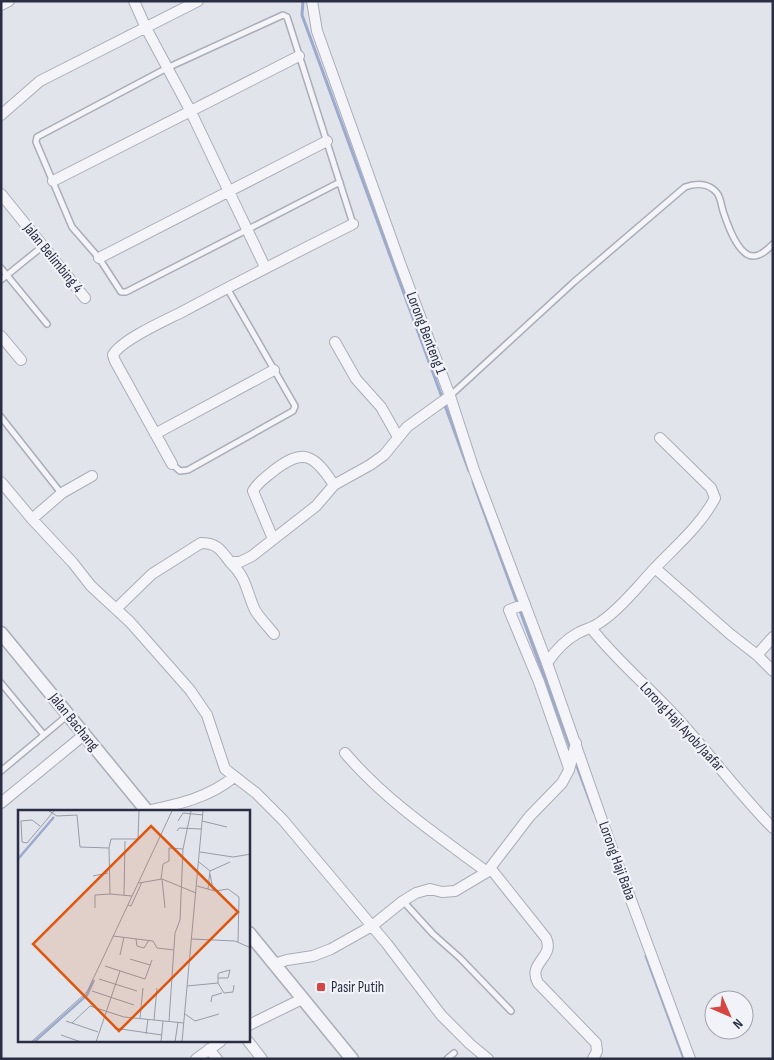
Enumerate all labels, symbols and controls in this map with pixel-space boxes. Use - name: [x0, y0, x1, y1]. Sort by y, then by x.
- street label: Jalan Belimbing 4: [18, 218, 87, 297]
- street label: Lorong Benteng 1: [402, 289, 451, 377]
- street label: Lorong Haji Ayob/Jaafar: [636, 678, 729, 776]
- street label: Jalan Bachang: [44, 688, 103, 755]
- inset map: [18, 810, 250, 1042]
- street label: Lorong Haji Baba: [594, 819, 640, 903]
- place label: Pasir Putih: [331, 978, 384, 997]
- marker: Pasir Putih: [315, 981, 327, 993]
- north arrow: [704, 990, 754, 1040]
- text: N: [729, 1015, 746, 1032]

